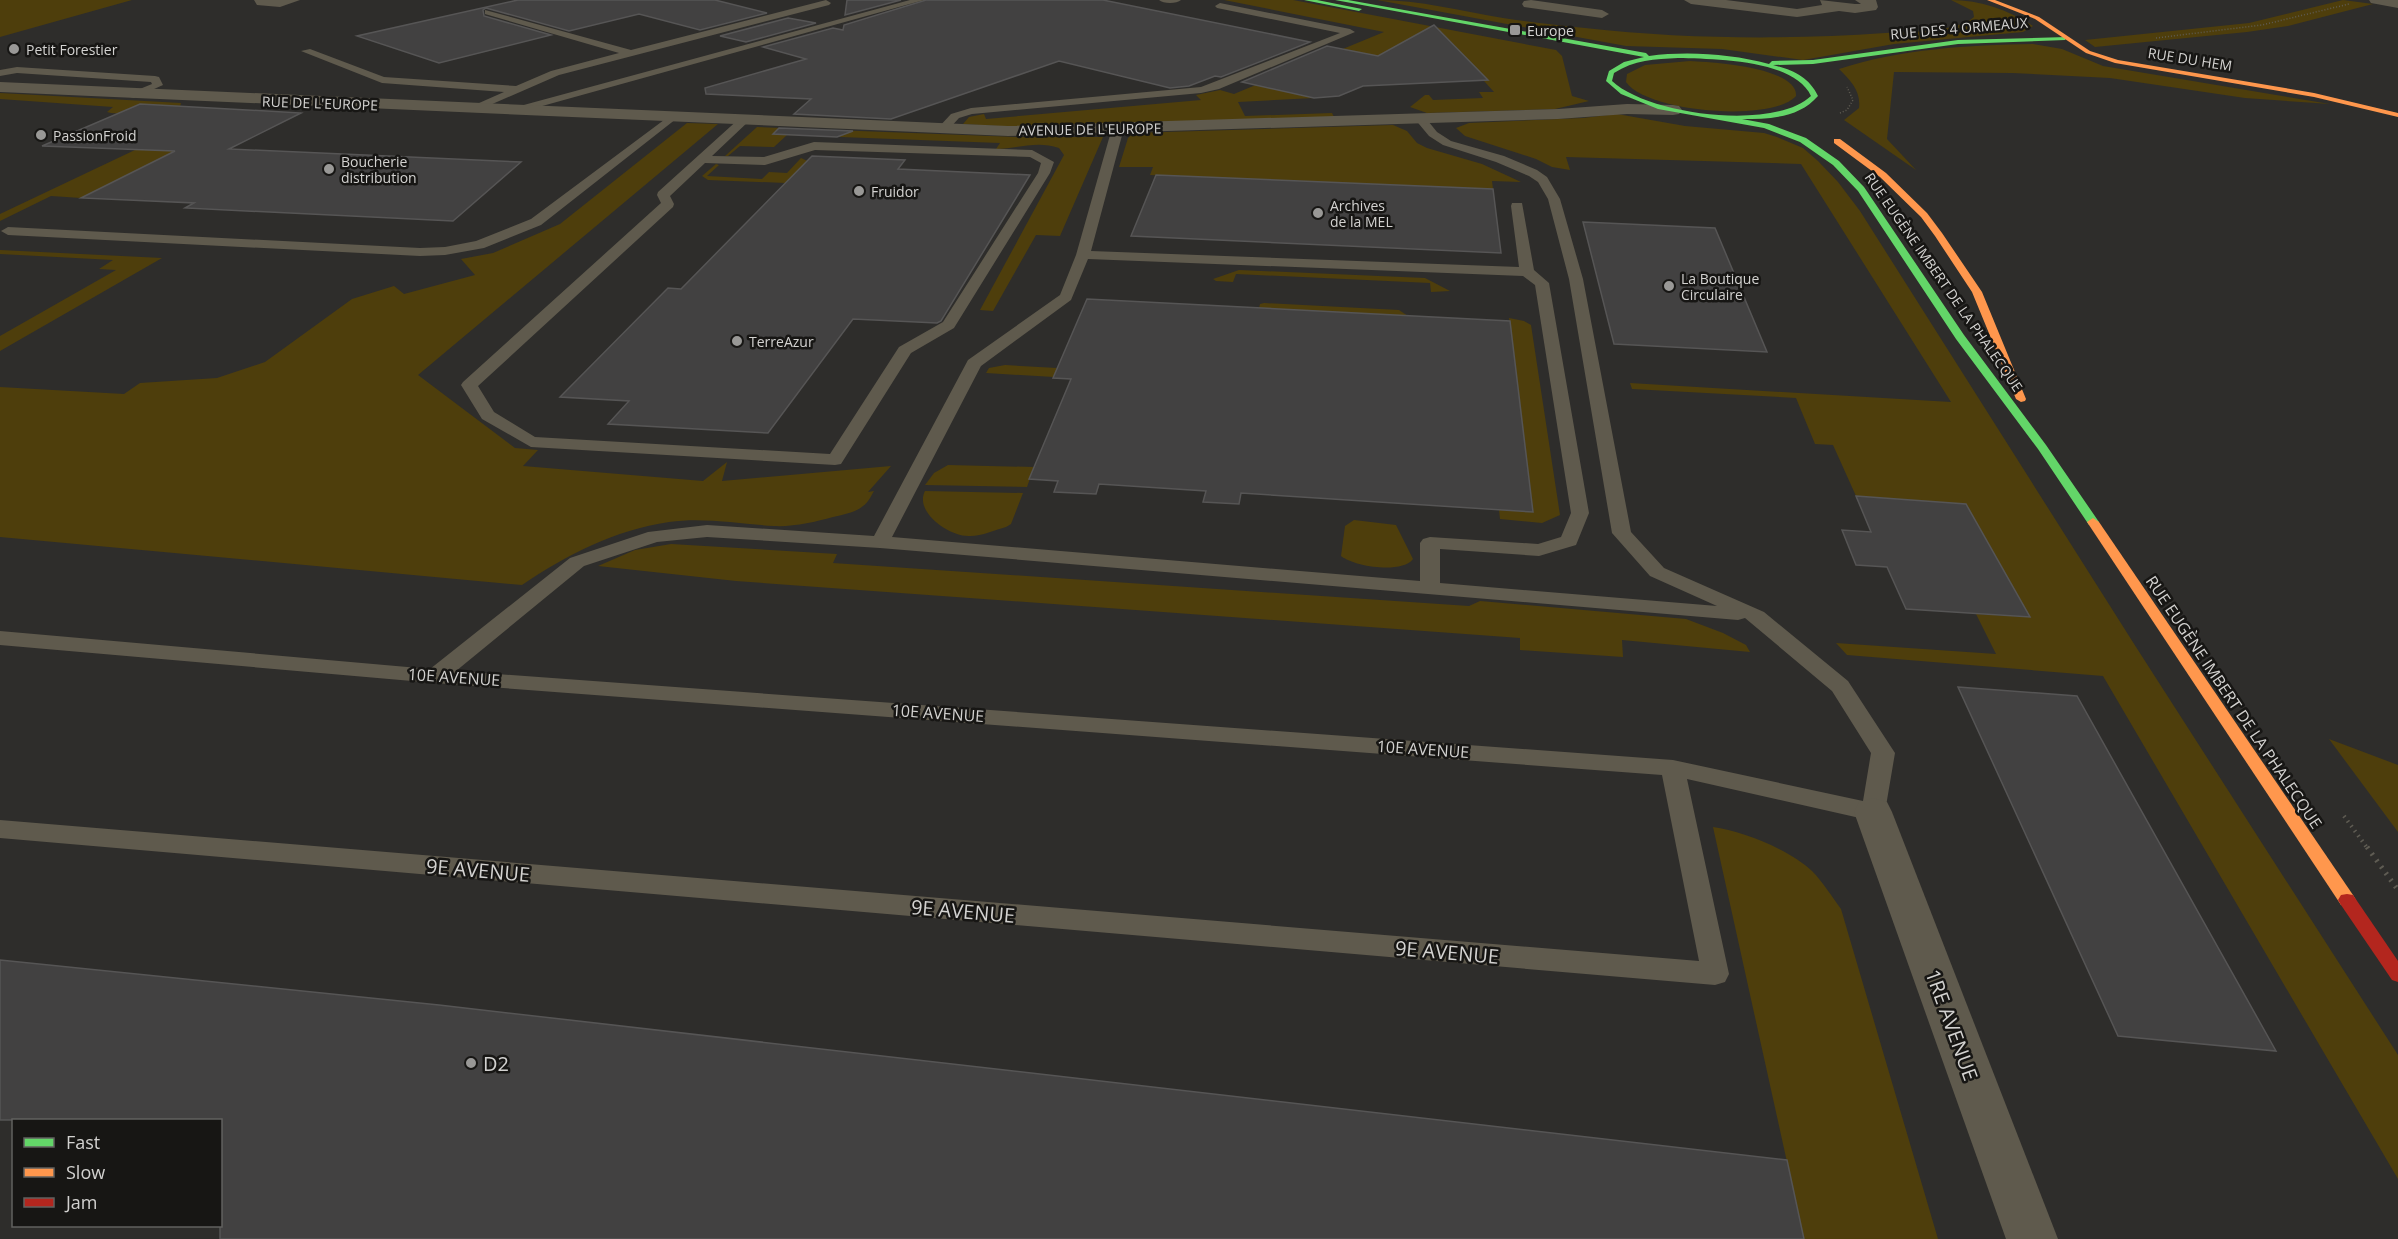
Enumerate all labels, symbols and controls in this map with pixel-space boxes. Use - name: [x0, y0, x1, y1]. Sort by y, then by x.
- street label: RUE DES 4 ORMEAUX: [1889, 12, 2030, 43]
- place label: Europe: [1527, 21, 1574, 40]
- marker: Europe: [1508, 23, 1522, 37]
- place label: Petit Forestier: [26, 40, 118, 59]
- marker: Petit Forestier: [7, 42, 21, 56]
- street label: RUE DU HEM: [2147, 43, 2233, 75]
- street label: RUE DE L'EUROPE: [262, 91, 378, 115]
- street label: AVENUE DE L'EUROPE: [1018, 118, 1162, 140]
- place label: PassionFroid: [53, 126, 137, 145]
- marker: PassionFroid: [34, 128, 48, 142]
- place label: Boucherie distribution: [341, 152, 417, 187]
- marker: Boucherie distribution: [322, 162, 336, 176]
- street label: RUE EUGÈNE IMBERT DE LA PHALECQUE: [1861, 169, 2027, 395]
- place label: Fruidor: [871, 182, 919, 201]
- marker: Fruidor: [852, 184, 866, 198]
- place label: Archives de la MEL: [1330, 196, 1393, 231]
- marker: Archives de la MEL: [1311, 206, 1325, 220]
- place label: La Boutique Circulaire: [1681, 269, 1759, 304]
- marker: La Boutique Circulaire: [1662, 279, 1676, 293]
- place label: TerreAzur: [749, 332, 814, 351]
- marker: TerreAzur: [730, 334, 744, 348]
- street label: RUE EUGÈNE IMBERT DE LA PHALECQUE: [2141, 571, 2327, 833]
- street label: 10E AVENUE: [407, 663, 501, 691]
- street label: 10E AVENUE: [891, 699, 985, 727]
- street label: 10E AVENUE: [1376, 735, 1470, 763]
- street label: 9E AVENUE: [425, 852, 531, 888]
- street label: 9E AVENUE: [910, 893, 1016, 929]
- street label: 9E AVENUE: [1394, 934, 1500, 970]
- street label: 1RE AVENUE: [1919, 966, 1985, 1084]
- place label: D2: [483, 1050, 509, 1077]
- marker: D2: [464, 1056, 478, 1070]
- legend: [12, 1119, 222, 1227]
- text: Fast: [66, 1130, 100, 1154]
- text: Slow: [66, 1160, 105, 1184]
- text: Jam: [64, 1190, 98, 1214]

